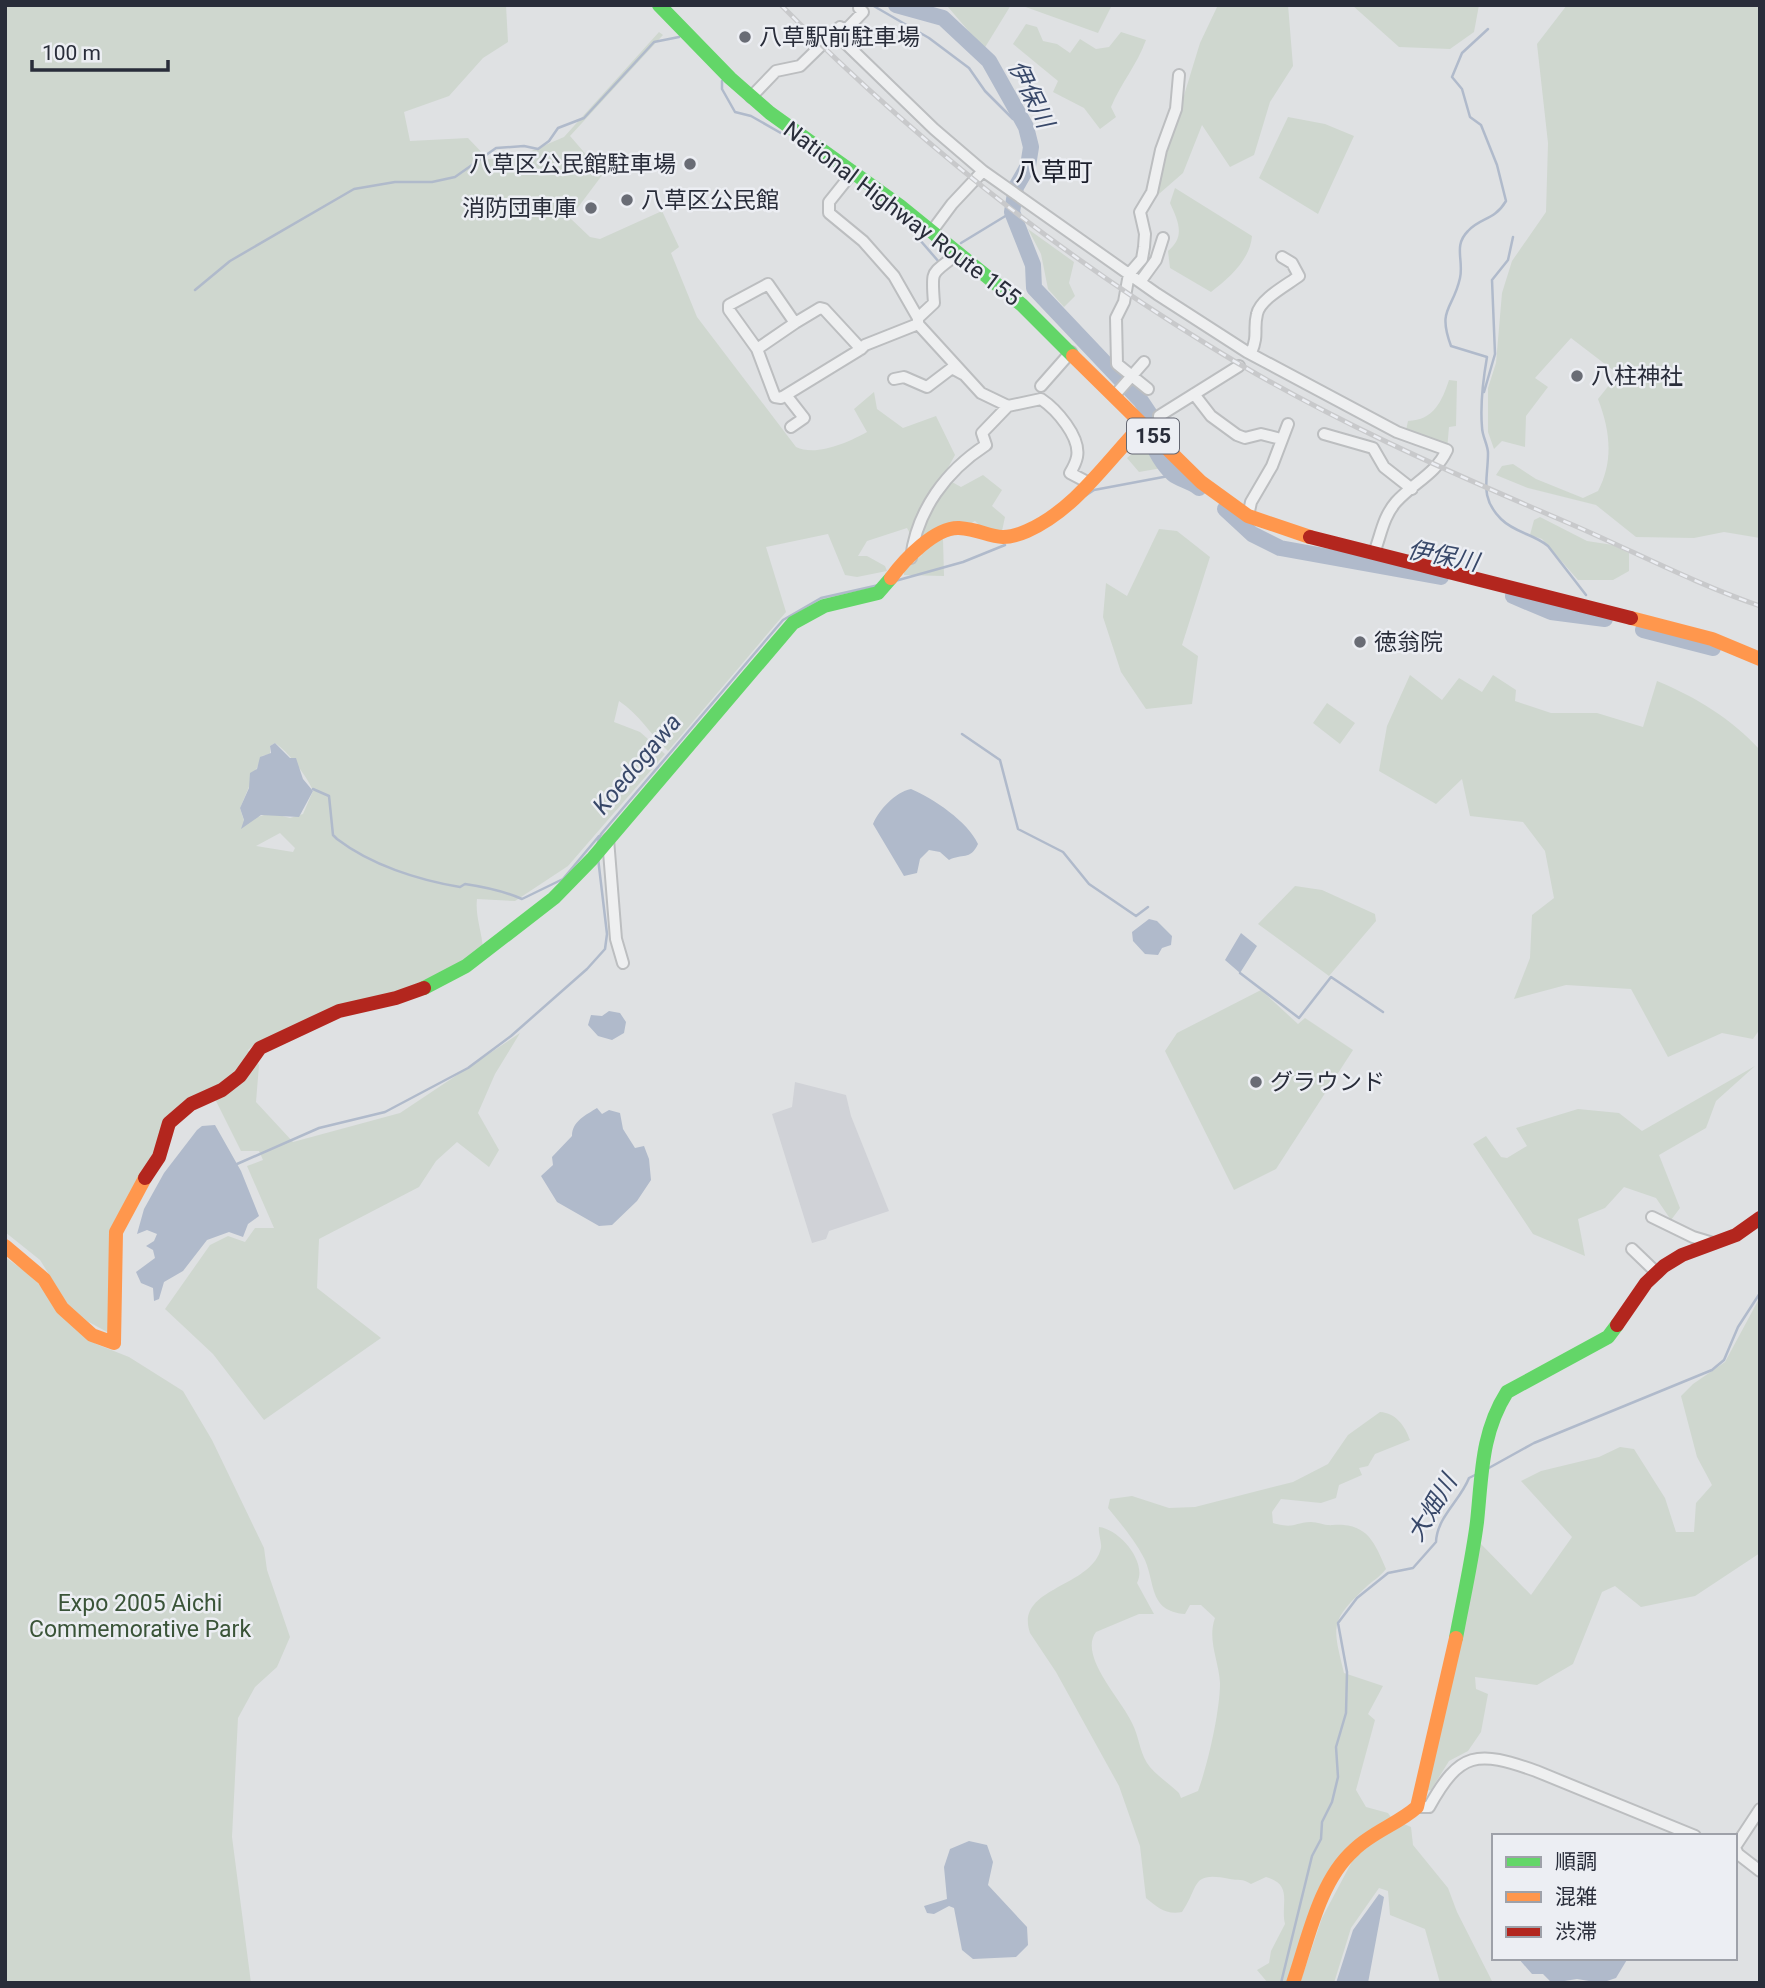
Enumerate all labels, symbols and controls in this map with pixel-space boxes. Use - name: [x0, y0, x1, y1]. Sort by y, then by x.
- place label: 八草駅前駐車場: [759, 24, 920, 51]
- scale bar: [32, 28, 168, 72]
- marker: 八草駅前駐車場: [737, 29, 753, 45]
- text: 100 m: [42, 41, 101, 65]
- water label: 伊保川: [1003, 56, 1061, 135]
- street label: National Highway Route 155: [778, 116, 1026, 312]
- place label: 八草区公民館駐車場: [469, 151, 676, 178]
- marker: 八草区公民館駐車場: [682, 156, 698, 172]
- district label: 八草町: [1015, 157, 1093, 187]
- place label: 八草区公民館: [641, 187, 779, 214]
- marker: 八草区公民館: [619, 192, 635, 208]
- place label: 消防団車庫: [462, 195, 577, 222]
- marker: 消防団車庫: [583, 200, 599, 216]
- place label: 八柱神社: [1591, 363, 1683, 390]
- marker: 八柱神社: [1569, 368, 1585, 384]
- road number: 155: [1127, 418, 1179, 453]
- water label: 伊保川: [1405, 535, 1484, 577]
- place label: 徳翁院: [1374, 629, 1443, 656]
- marker: 徳翁院: [1352, 634, 1368, 650]
- water label: Koedogawa: [587, 708, 687, 820]
- place label: グラウンド: [1270, 1069, 1385, 1096]
- marker: グラウンド: [1248, 1074, 1264, 1090]
- water label: 大畑川: [1401, 1467, 1464, 1546]
- park label: Expo 2005 Aichi Commemorative Park: [29, 1590, 251, 1643]
- legend: [1492, 1834, 1737, 1960]
- text: 順調: [1555, 1850, 1597, 1874]
- text: 混雑: [1555, 1885, 1597, 1909]
- text: 渋滞: [1555, 1920, 1597, 1944]

